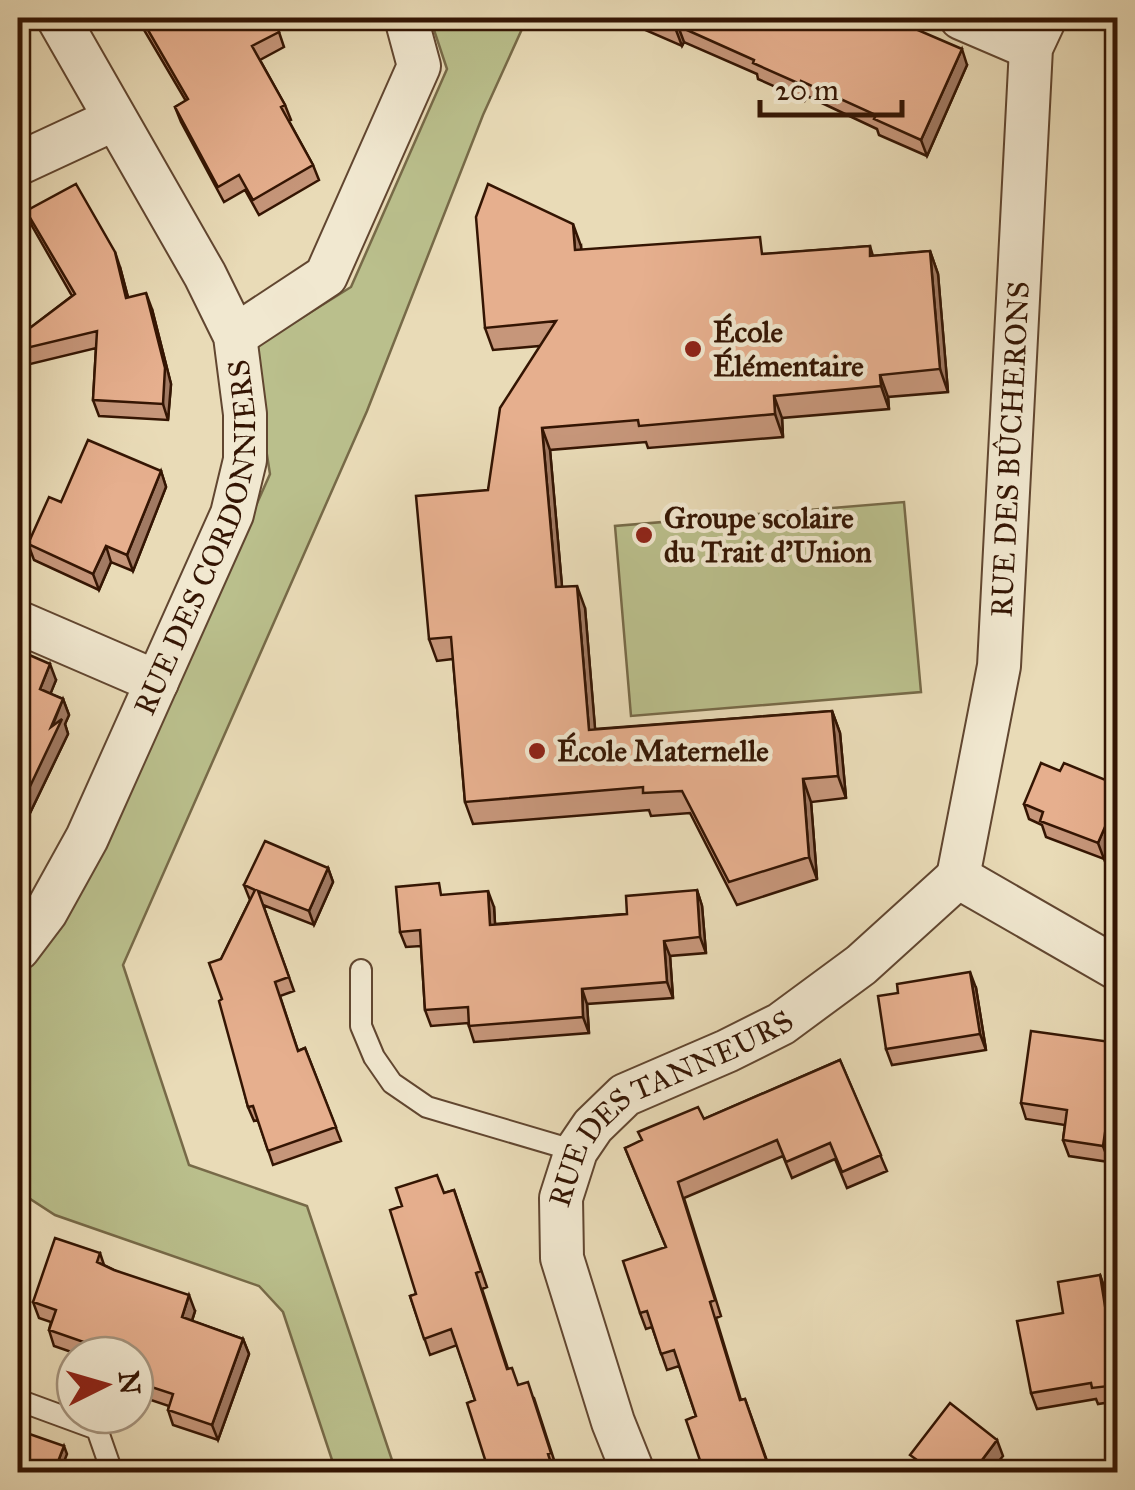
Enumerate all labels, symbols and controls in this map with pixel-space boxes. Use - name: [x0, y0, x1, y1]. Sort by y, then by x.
- scale bar: [760, 55, 902, 117]
- text: 20 m: [775, 72, 839, 108]
- street label: RUE DES BÛCHERONS: [984, 280, 1037, 618]
- place label: École Élémentaire: [713, 313, 864, 384]
- marker: École Élémentaire: [682, 338, 704, 360]
- street label: RUE DES CORDONNIERS: [126, 358, 264, 720]
- place label: Groupe scolaire du Trait d'Union: [664, 500, 873, 570]
- marker: Groupe scolaire du Trait d'Union: [633, 524, 655, 546]
- place label: École Maternelle: [557, 732, 769, 769]
- marker: École Maternelle: [526, 740, 548, 762]
- street label: RUE DES TANNEURS: [541, 1003, 801, 1211]
- north arrow: [55, 1335, 155, 1435]
- text: N: [111, 1370, 148, 1396]

